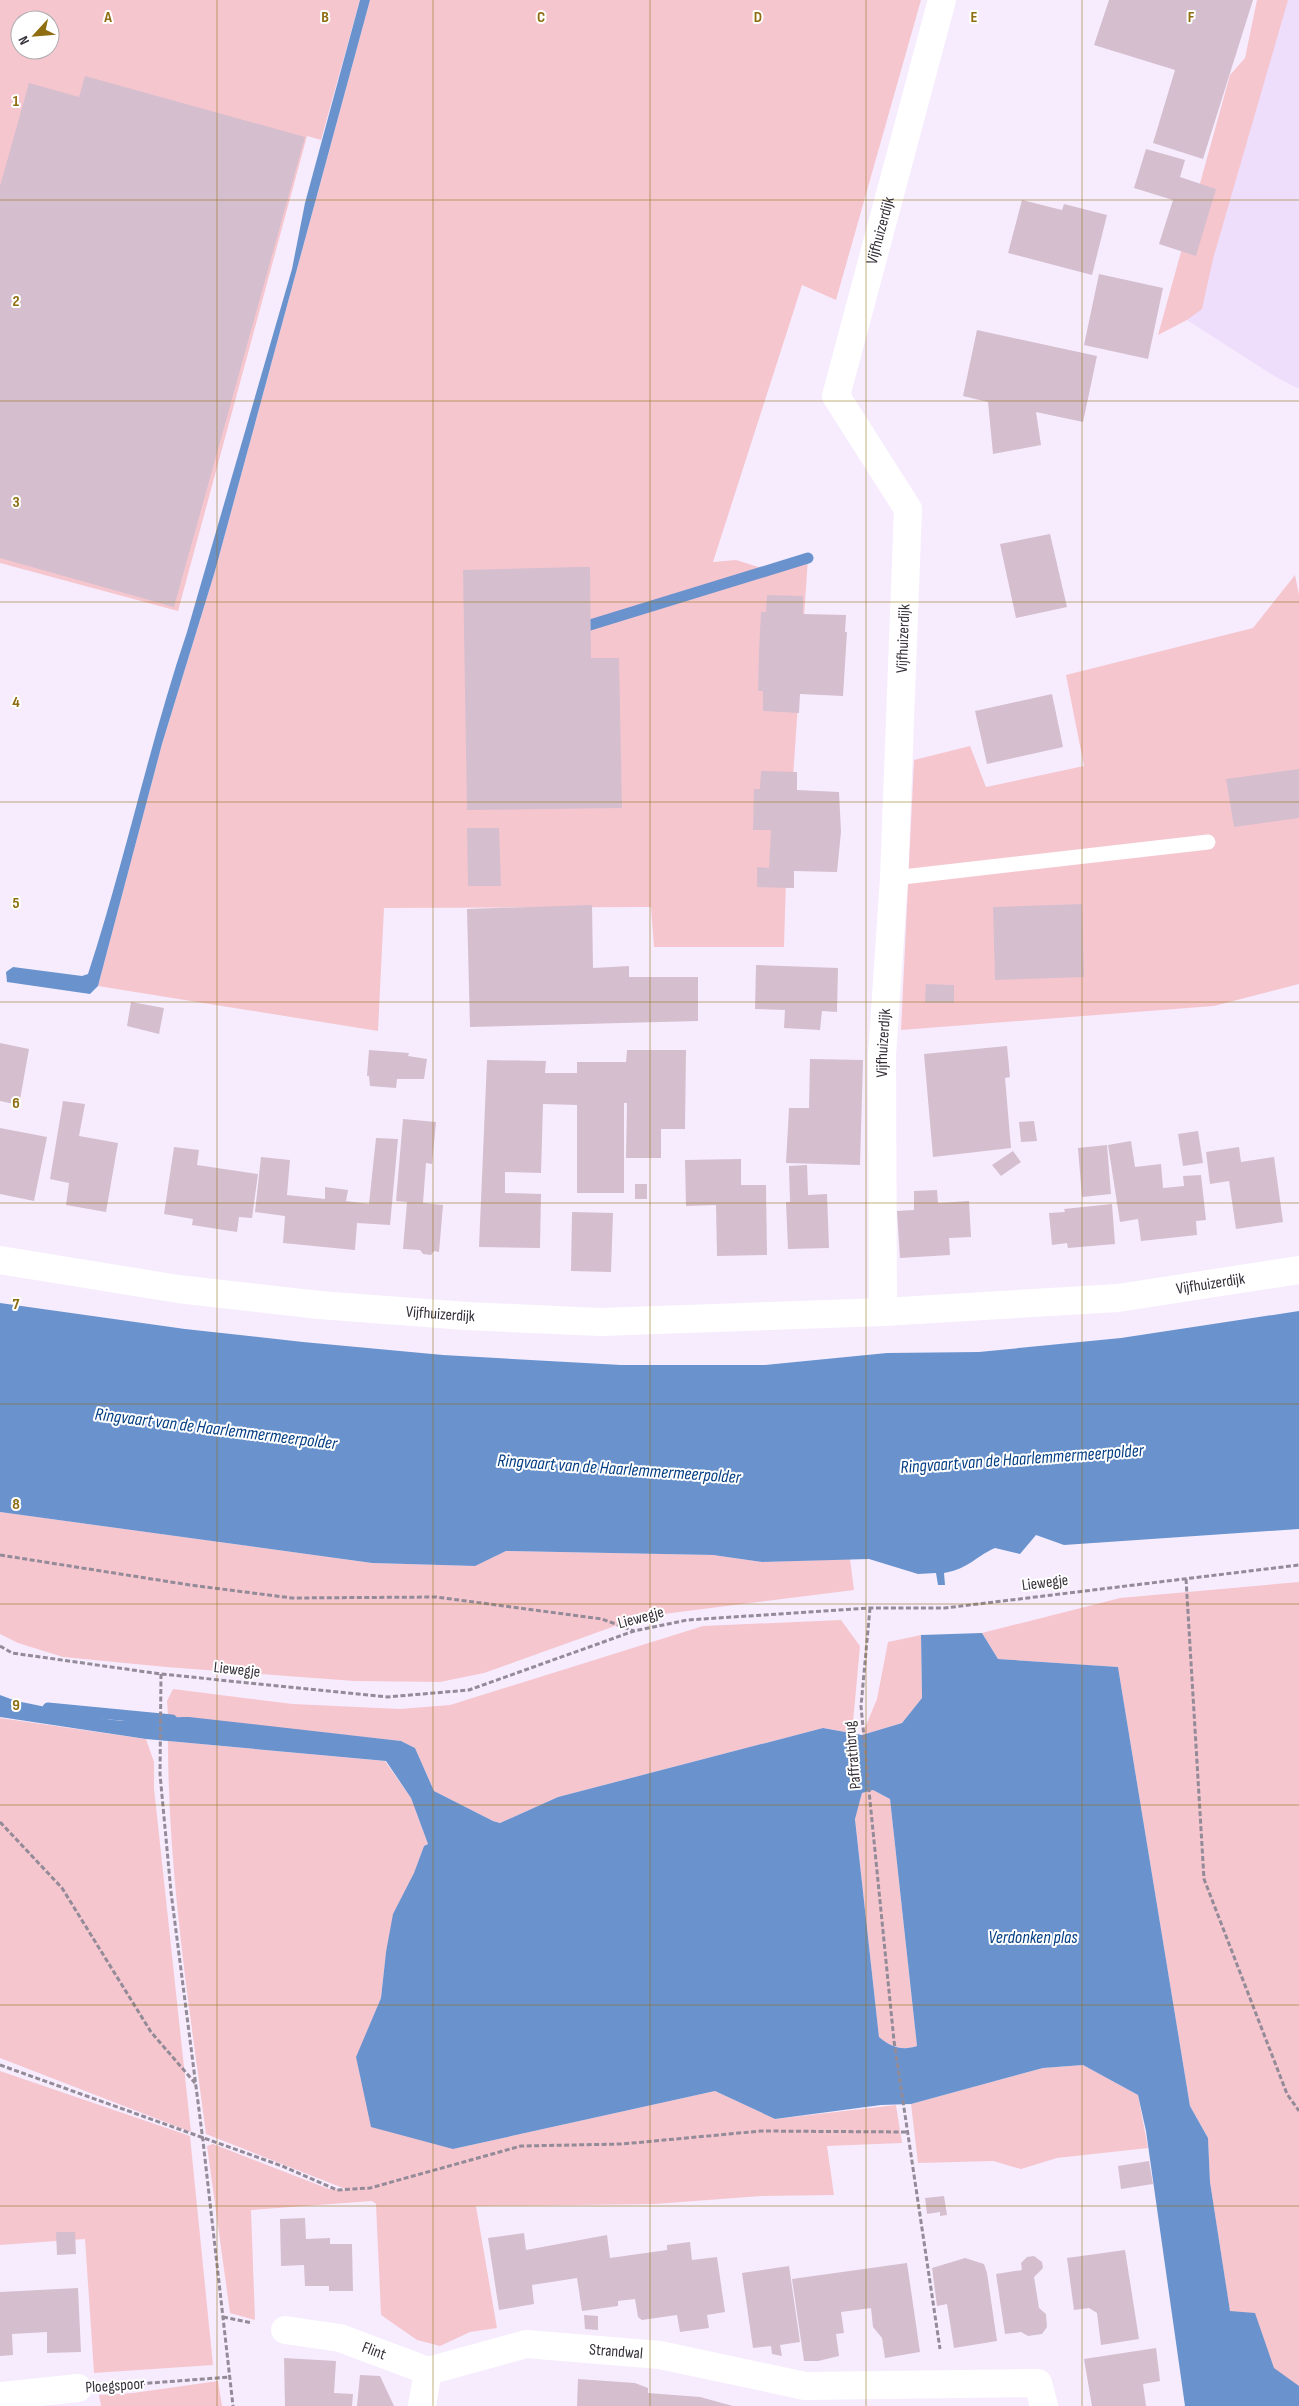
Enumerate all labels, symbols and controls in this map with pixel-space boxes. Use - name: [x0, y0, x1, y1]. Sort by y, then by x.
- text: A: [103, 8, 112, 27]
- text: B: [321, 8, 329, 27]
- text: C: [537, 8, 545, 27]
- text: D: [754, 8, 762, 27]
- text: E: [971, 8, 978, 27]
- text: F: [1188, 8, 1195, 27]
- north arrow: [10, 10, 60, 60]
- text: N: [14, 33, 33, 48]
- text: 1: [13, 92, 20, 111]
- street label: Vijfhuizerdijk: [862, 195, 898, 266]
- text: 2: [12, 292, 20, 311]
- text: 3: [12, 493, 20, 512]
- street label: Vijfhuizerdijk: [892, 604, 914, 674]
- text: 4: [12, 693, 20, 712]
- text: 5: [12, 894, 20, 913]
- street label: Vijfhuizerdijk: [872, 1008, 895, 1078]
- text: 6: [12, 1094, 20, 1113]
- street label: Vijfhuizerdijk: [1175, 1269, 1246, 1298]
- text: 7: [13, 1295, 20, 1314]
- street label: Vijfhuizerdijk: [405, 1302, 475, 1326]
- water label: Ringvaart van de Haarlemmermeerpolder: [94, 1404, 339, 1454]
- water label: Ringvaart van de Haarlemmermeerpolder: [900, 1440, 1145, 1478]
- water label: Ringvaart van de Haarlemmermeerpolder: [497, 1450, 742, 1488]
- text: 8: [12, 1495, 20, 1514]
- street label: Liewegje: [1021, 1571, 1069, 1595]
- street label: Liewegje: [616, 1603, 666, 1633]
- street label: Liewegje: [213, 1658, 261, 1682]
- text: 9: [12, 1696, 20, 1715]
- street label: Paffrathbrug: [841, 1720, 865, 1790]
- water label: Verdonken plas: [988, 1927, 1078, 1948]
- street label: Flint: [359, 2338, 389, 2364]
- street label: Strandwal: [588, 2340, 644, 2363]
- street label: Ploegspoor: [85, 2374, 146, 2398]

